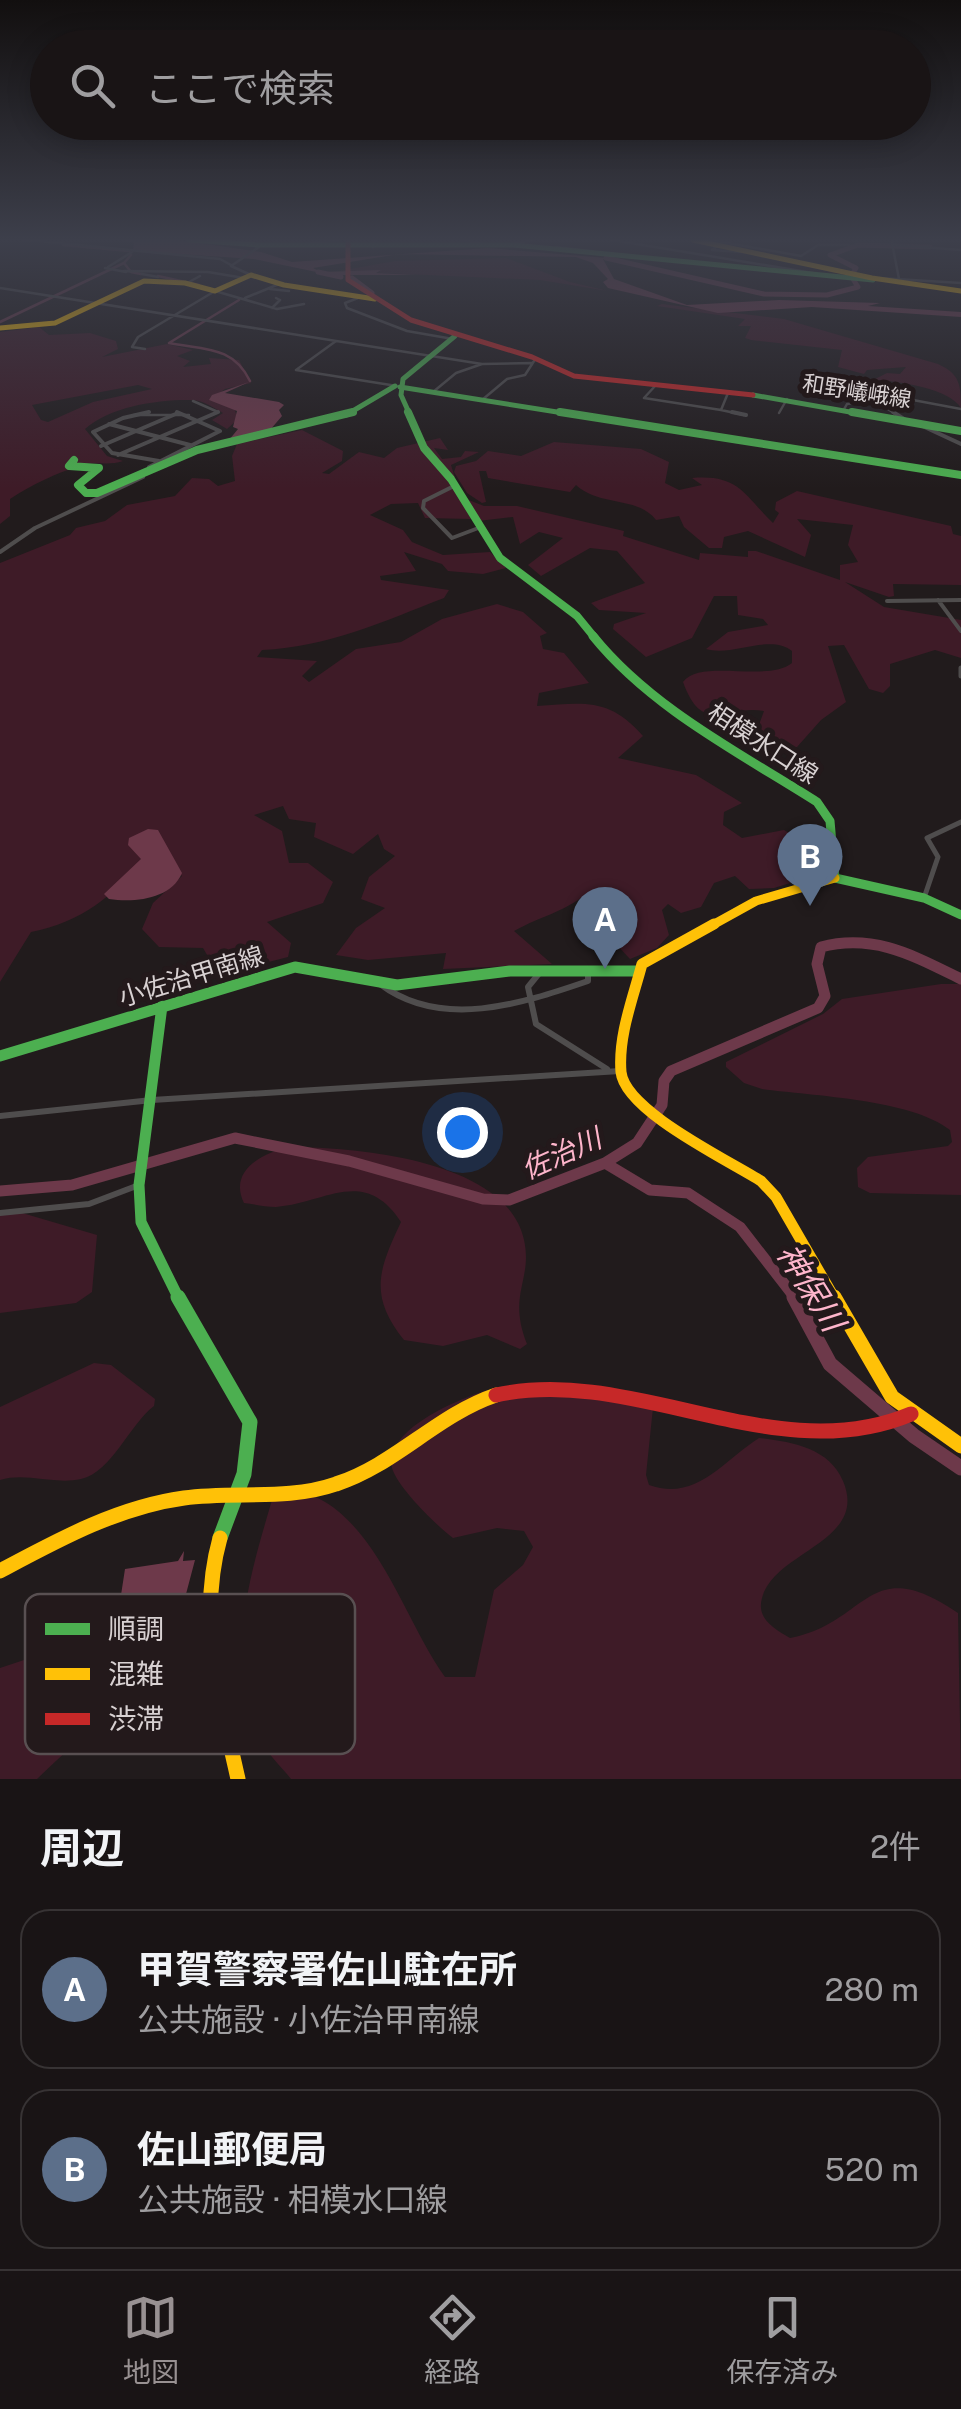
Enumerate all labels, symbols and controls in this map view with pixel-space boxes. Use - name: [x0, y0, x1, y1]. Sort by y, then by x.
- search box: [30, 30, 931, 140]
- icon: search: [65, 58, 120, 113]
- text: ここで検索: [145, 66, 335, 111]
- street label: 和野嶬峨線: [801, 370, 913, 412]
- street label: 相模水口線: [702, 696, 824, 790]
- pin: B: [778, 824, 842, 906]
- pin: A: [572, 886, 638, 969]
- street label: 小佐治甲南線: [115, 940, 267, 1012]
- your location: [437, 1107, 488, 1158]
- water label: 佐治川: [516, 1120, 609, 1185]
- water label: 神保川: [770, 1236, 854, 1340]
- legend: [25, 1594, 355, 1754]
- text: 順調: [108, 1612, 164, 1645]
- text: 混雑: [108, 1657, 164, 1690]
- text: 渋滞: [108, 1702, 164, 1735]
- text: 周辺: [40, 1823, 124, 1872]
- text: 2件: [870, 1828, 921, 1865]
- text: 甲賀警察署佐山駐在所: [137, 1947, 517, 1992]
- text: A: [63, 1971, 86, 2008]
- text: 280 m: [824, 1971, 919, 2008]
- text: 公共施設 · 小佐治甲南線: [137, 2001, 480, 2038]
- text: 佐山郵便局: [137, 2127, 327, 2172]
- text: B: [64, 2151, 85, 2188]
- text: 520 m: [824, 2151, 919, 2188]
- text: 公共施設 · 相模水口線: [137, 2181, 448, 2218]
- tab: 地図: [123, 2290, 179, 2390]
- tab: 経路: [424, 2290, 480, 2390]
- tab: 保存済み: [726, 2290, 838, 2390]

